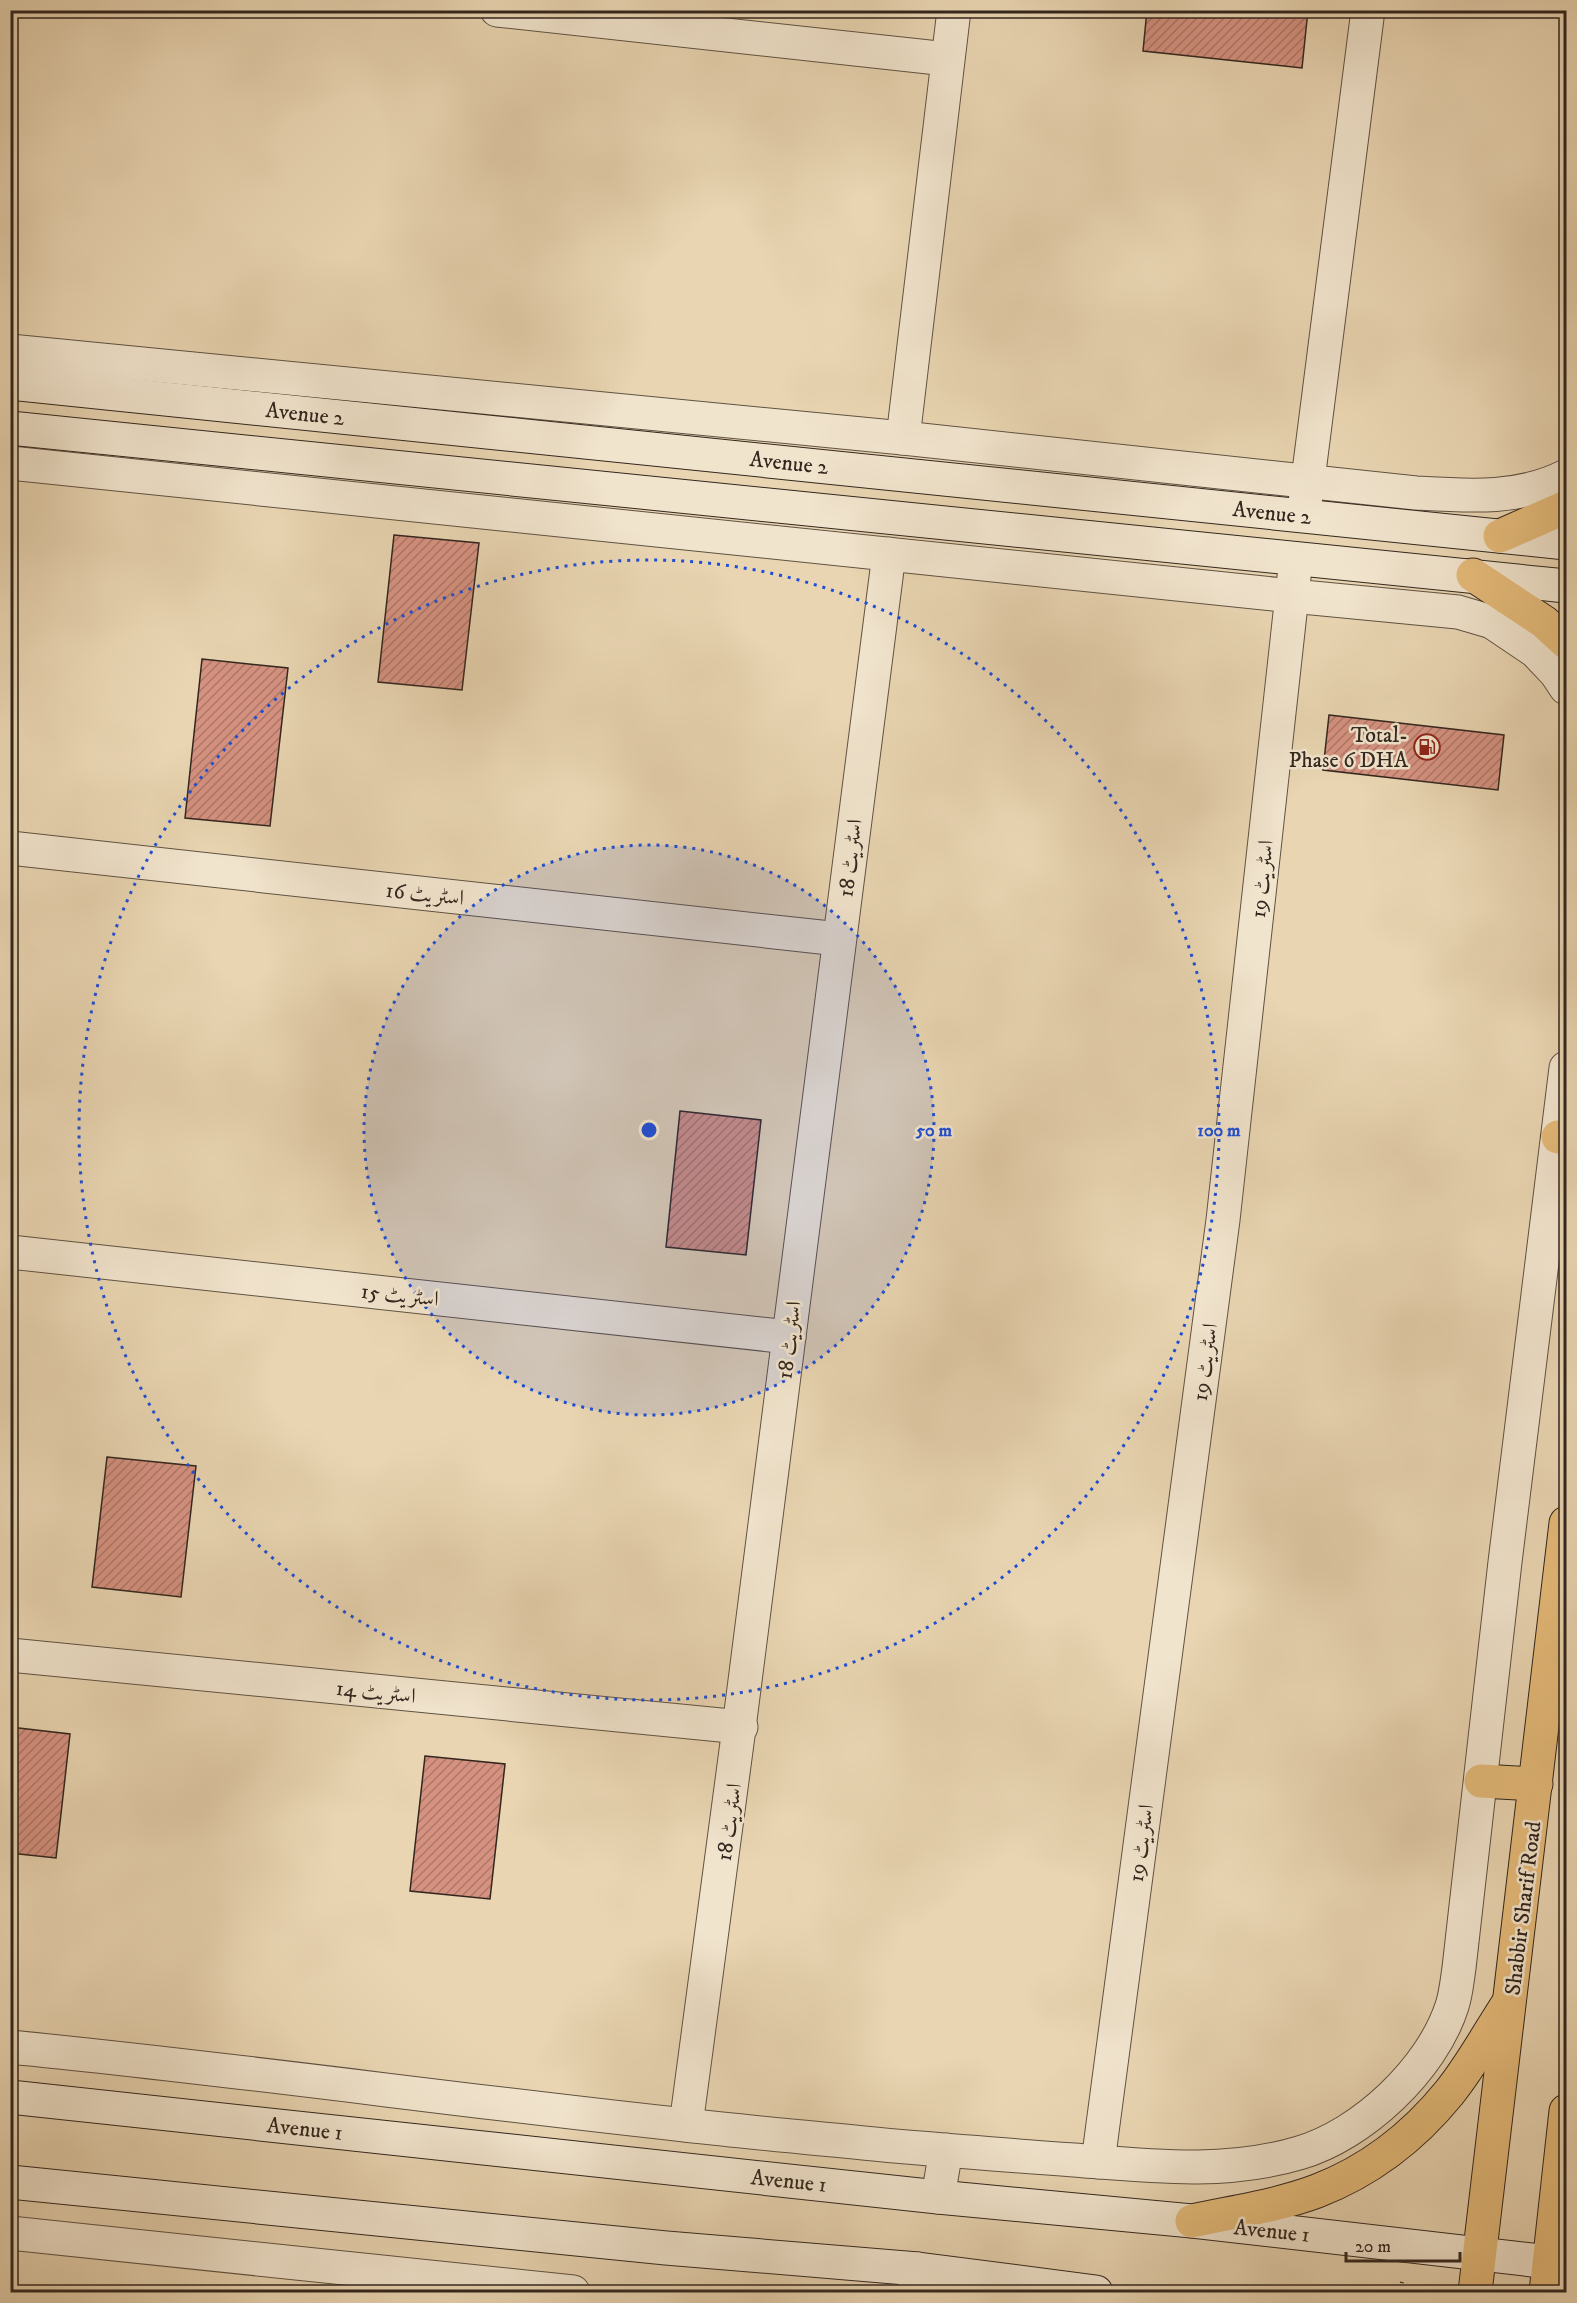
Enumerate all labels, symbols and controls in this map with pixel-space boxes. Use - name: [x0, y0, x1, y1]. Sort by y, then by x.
- street label: Avenue 2: [264, 397, 346, 432]
- street label: Avenue 2: [748, 446, 830, 481]
- street label: Avenue 2: [1231, 496, 1313, 531]
- place label: Total- Phase 6 DHA: [1288, 722, 1409, 774]
- fuel station icon: Total- Phase 6 DHA: [1412, 732, 1442, 762]
- street label: اسٹریٹ 18: [832, 818, 869, 899]
- street label: اسٹریٹ 19: [1245, 839, 1280, 920]
- street label: اسٹریٹ 16: [384, 877, 465, 912]
- centre of rings: [639, 1120, 659, 1140]
- text: 50 m: [915, 1120, 952, 1142]
- text: 100 m: [1197, 1120, 1241, 1142]
- street label: اسٹریٹ 15: [360, 1278, 440, 1313]
- street label: اسٹریٹ 18: [771, 1300, 808, 1381]
- street label: اسٹریٹ 19: [1187, 1322, 1224, 1403]
- street label: اسٹریٹ 14: [335, 1675, 417, 1710]
- street label: اسٹریٹ 18: [711, 1781, 748, 1863]
- street label: اسٹریٹ 19: [1123, 1803, 1160, 1884]
- street label: Shabbir Sharif Road: [1499, 1820, 1548, 1997]
- street label: Avenue 1: [266, 2112, 344, 2147]
- street label: Avenue 1: [750, 2164, 828, 2199]
- street label: Avenue 1: [1233, 2214, 1311, 2249]
- scale bar: [1346, 2225, 1460, 2263]
- text: 20 m: [1355, 2236, 1391, 2258]

